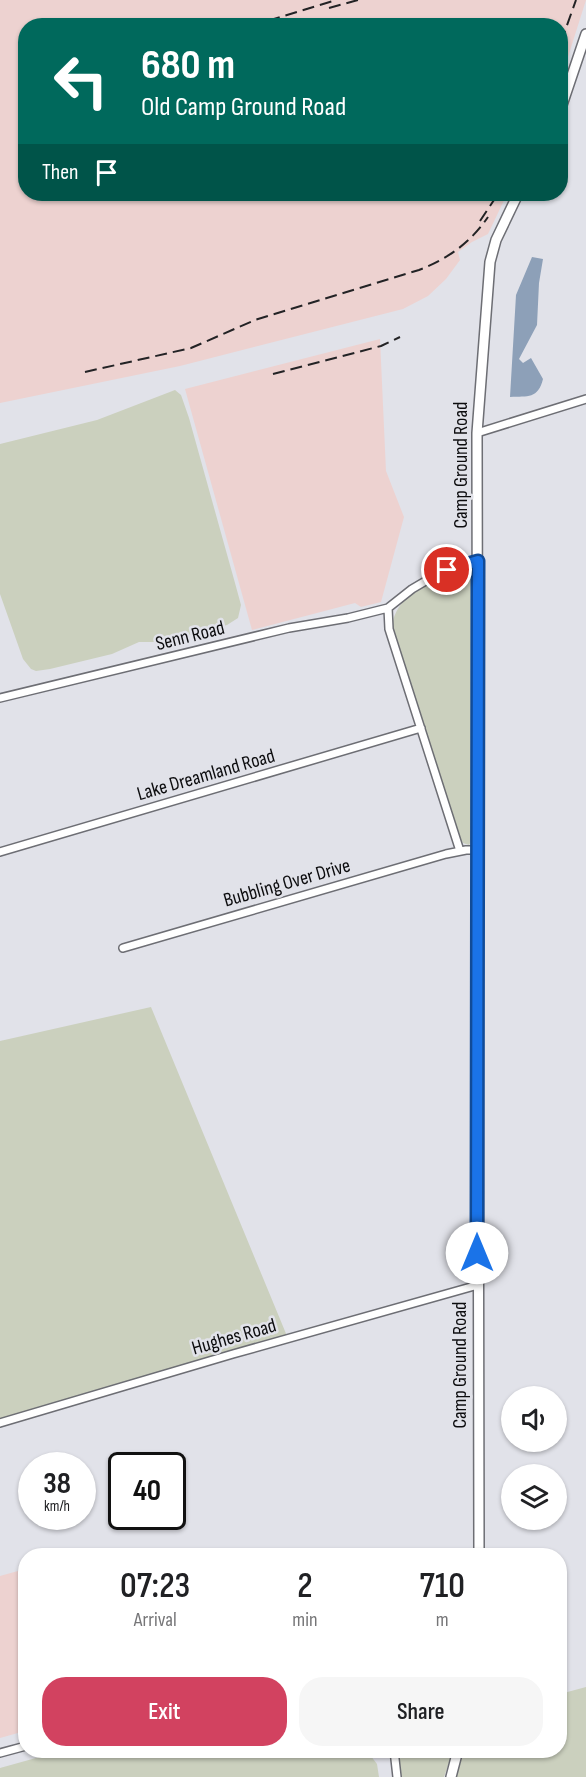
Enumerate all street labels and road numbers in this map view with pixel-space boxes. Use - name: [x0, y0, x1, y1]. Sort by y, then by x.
- street label: Camp Ground Road: [449, 402, 473, 528]
- street label: Senn Road: [153, 616, 227, 656]
- street label: Lake Dreamland Road: [134, 744, 278, 806]
- street label: Bubbling Over Drive: [221, 853, 353, 913]
- street label: Camp Ground Road: [448, 1302, 472, 1428]
- street label: Hughes Road: [189, 1314, 279, 1360]

